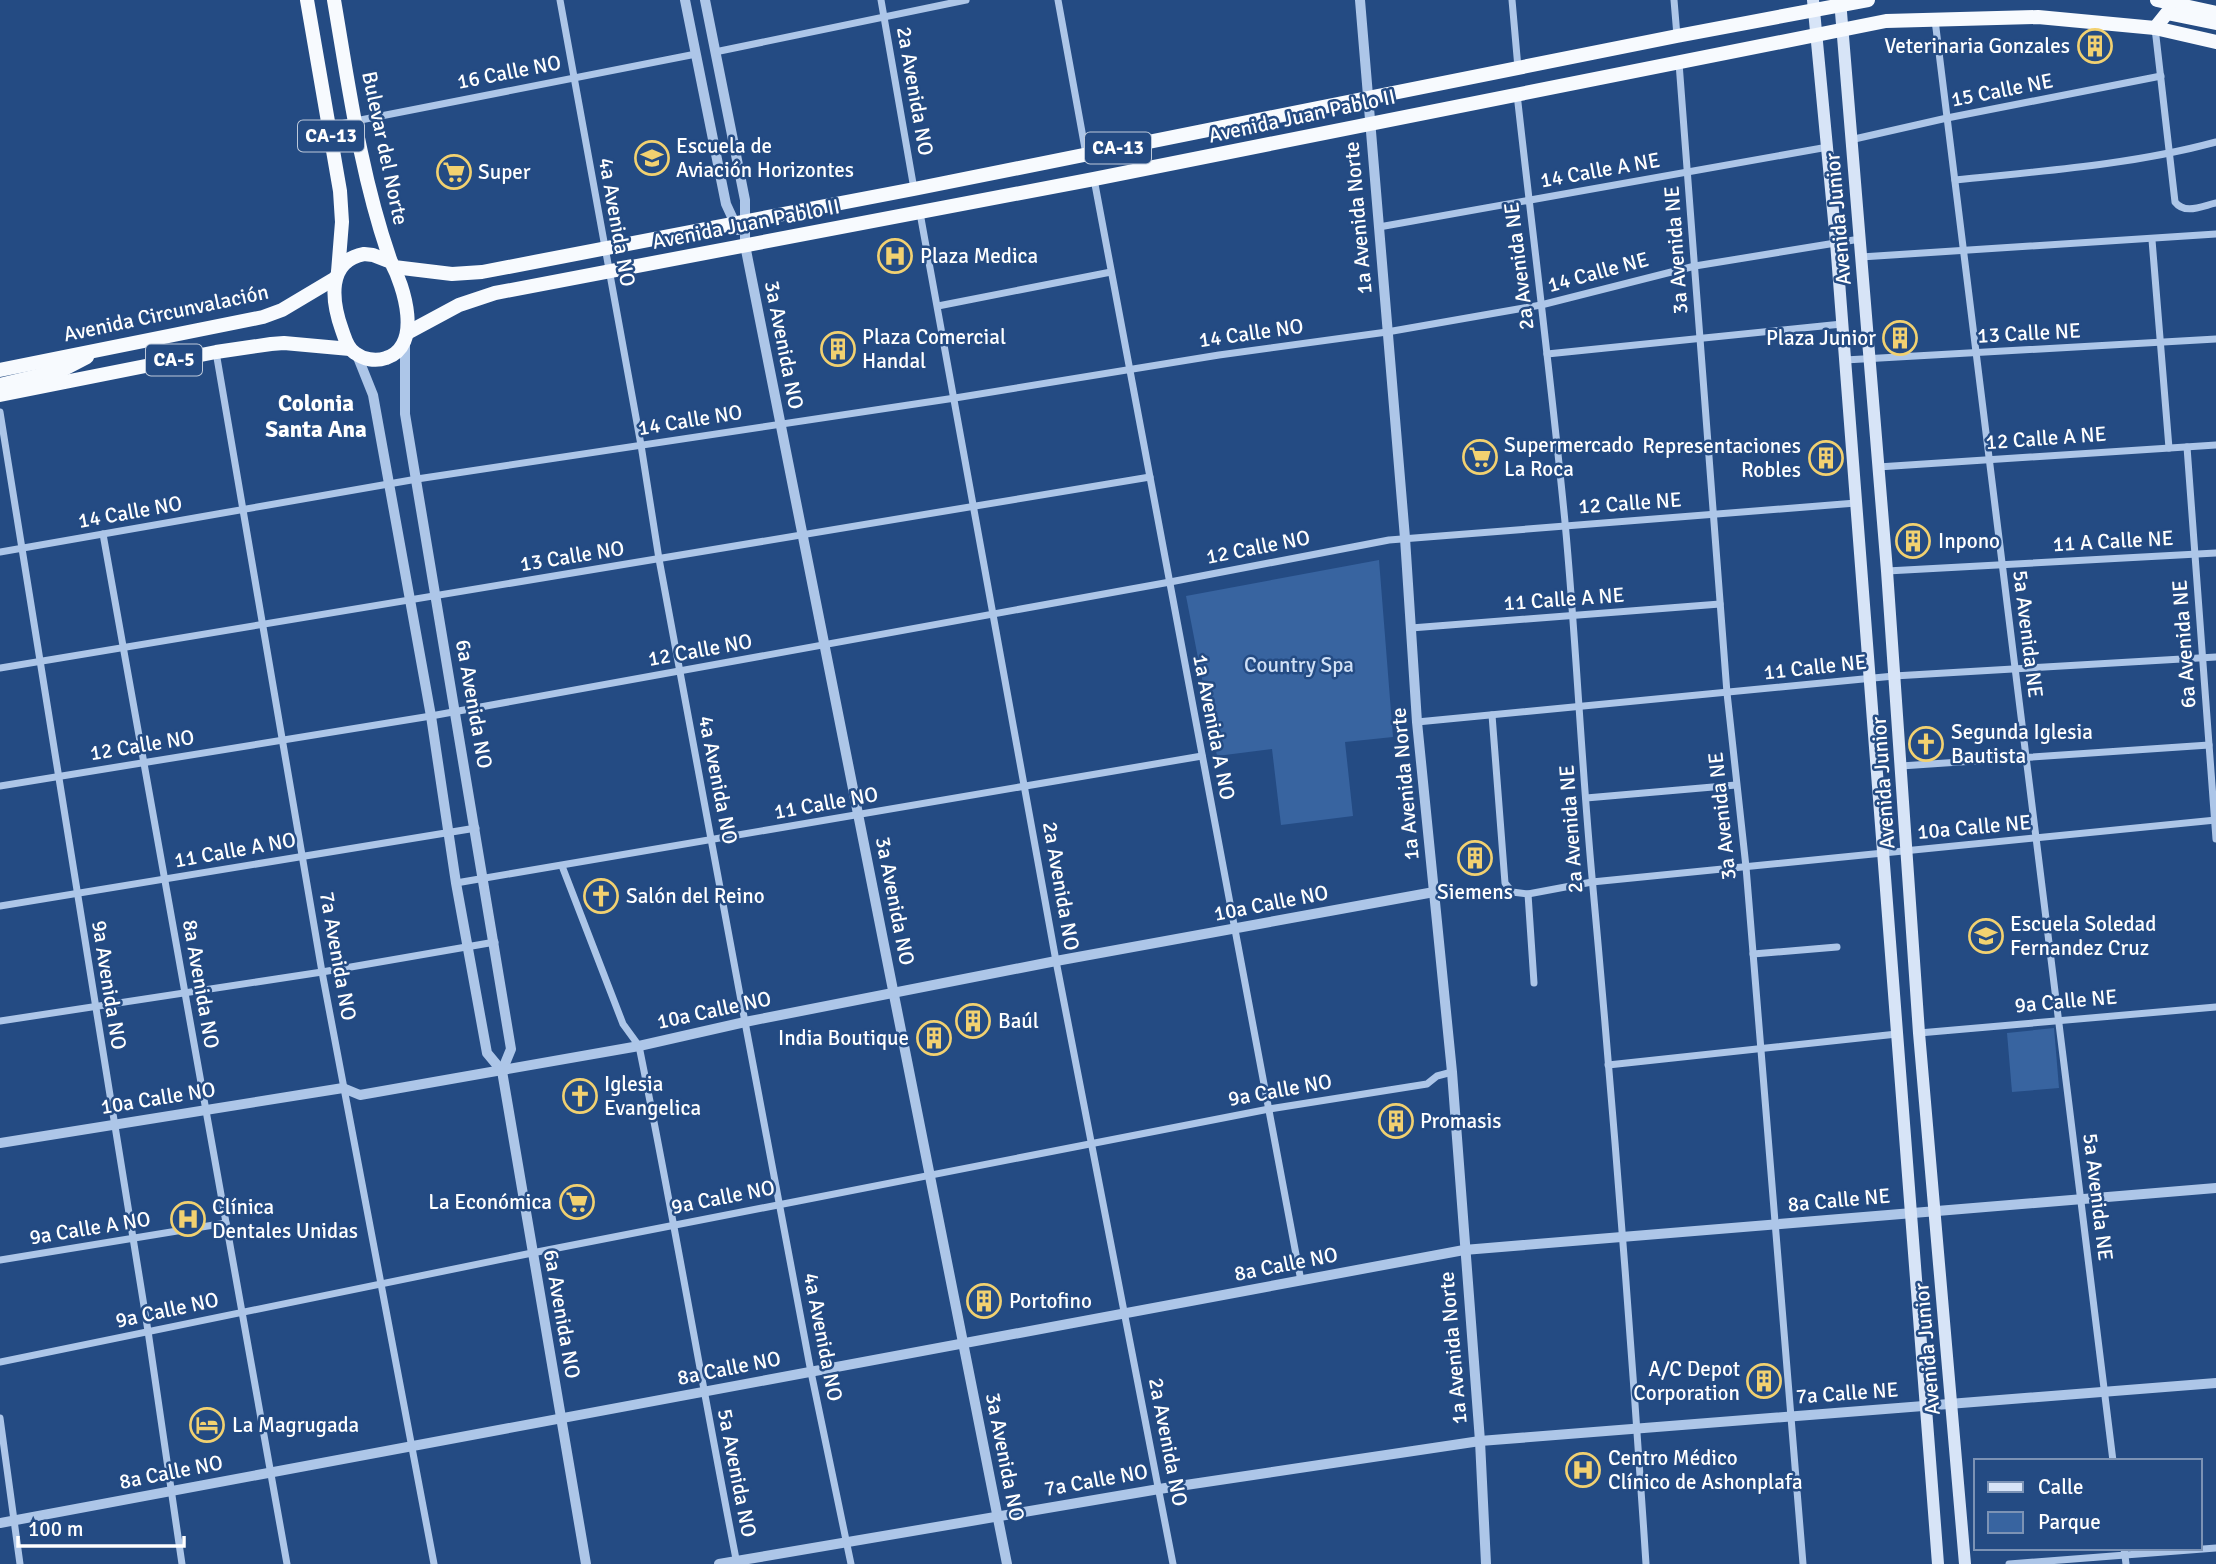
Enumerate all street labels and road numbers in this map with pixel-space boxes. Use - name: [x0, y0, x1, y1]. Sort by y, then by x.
- street label: 2a Avenida NO: [891, 24, 939, 158]
- street label: 16 Calle NO: [455, 49, 563, 95]
- street label: 15 Calle NE: [1949, 67, 2055, 113]
- street label: Bulevar del Norte: [356, 69, 414, 227]
- street label: Avenida Juan Pablo II: [1206, 83, 1398, 149]
- road number: CA-13: [298, 120, 364, 152]
- road number: CA-13: [1085, 132, 1151, 164]
- street label: 1a Avenida Norte: [1338, 140, 1378, 296]
- street label: 14 Calle A NE: [1538, 147, 1662, 193]
- street label: Avenida Junior: [1819, 152, 1857, 286]
- street label: 4a Avenida NO: [593, 155, 641, 289]
- street label: 3a Avenida NE: [1659, 185, 1693, 315]
- street label: Avenida Juan Pablo II: [650, 193, 842, 255]
- street label: 2a Avenida NE: [1498, 201, 1540, 331]
- street label: 14 Calle NE: [1545, 246, 1651, 298]
- street label: 3a Avenida NO: [759, 278, 809, 412]
- street label: Avenida Circunvalación: [61, 279, 271, 347]
- street label: 14 Calle NO: [1197, 313, 1305, 353]
- street label: 13 Calle NE: [1977, 317, 2081, 349]
- road number: CA-5: [146, 344, 202, 376]
- street label: 14 Calle NO: [636, 399, 744, 441]
- street label: 12 Calle A NE: [1985, 421, 2107, 455]
- street label: 12 Calle NE: [1577, 486, 1683, 520]
- street label: 14 Calle NO: [76, 490, 184, 534]
- street label: 12 Calle NO: [1204, 524, 1312, 570]
- street label: 11 A Calle NE: [2052, 525, 2174, 557]
- street label: 13 Calle NO: [518, 535, 626, 577]
- street label: 5a Avenida NE: [2007, 569, 2049, 699]
- street label: 6a Avenida NE: [2167, 579, 2201, 709]
- street label: 11 Calle A NE: [1503, 582, 1625, 616]
- street label: 12 Calle NO: [646, 628, 754, 672]
- street label: 6a Avenida NO: [450, 637, 498, 771]
- street label: 11 Calle NE: [1762, 649, 1868, 685]
- street label: 1a Avenida A NO: [1187, 652, 1241, 802]
- street label: 1a Avenida Norte: [1385, 706, 1425, 862]
- street label: 4a Avenida NO: [693, 713, 743, 847]
- street label: Avenida Junior: [1865, 716, 1901, 850]
- street label: 12 Calle NO: [88, 724, 196, 766]
- street label: 3a Avenida NE: [1702, 751, 1742, 881]
- street label: 2a Avenida NE: [1554, 764, 1588, 894]
- street label: 11 Calle NO: [772, 781, 880, 825]
- street label: 10a Calle NE: [1916, 809, 2032, 845]
- street label: 2a Avenida NO: [1037, 819, 1085, 953]
- street label: 11 Calle A NO: [172, 827, 298, 873]
- street label: 3a Avenida NO: [870, 834, 920, 968]
- street label: 10a Calle NO: [1211, 879, 1331, 927]
- street label: 7a Avenida NO: [314, 889, 362, 1023]
- street label: 8a Avenida NO: [177, 917, 225, 1051]
- street label: 9a Avenida NO: [86, 919, 132, 1051]
- street label: 9a Calle NE: [2014, 984, 2118, 1018]
- street label: 10a Calle NO: [654, 985, 774, 1035]
- street label: 9a Calle NO: [1226, 1068, 1334, 1112]
- street label: 10a Calle NO: [99, 1076, 217, 1120]
- street label: 5a Avenida NE: [2077, 1132, 2119, 1262]
- street label: 9a Calle NO: [669, 1174, 777, 1220]
- street label: 8a Calle NE: [1787, 1183, 1891, 1217]
- street label: 9a Calle A NO: [28, 1206, 152, 1250]
- street label: 8a Calle NO: [1232, 1241, 1340, 1287]
- street label: 6a Avenida NO: [538, 1247, 586, 1381]
- street label: 4a Avenida NO: [798, 1270, 848, 1404]
- street label: 1a Avenida Norte: [1433, 1270, 1473, 1426]
- street label: Avenida Junior: [1908, 1282, 1946, 1416]
- street label: 9a Calle NO: [113, 1286, 221, 1334]
- street label: 8a Calle NO: [675, 1345, 783, 1391]
- street label: 2a Avenida NO: [1143, 1375, 1193, 1509]
- street label: 7a Calle NE: [1795, 1376, 1899, 1410]
- street label: 3a Avenida NO: [980, 1390, 1030, 1524]
- street label: 5a Avenida NO: [712, 1406, 762, 1540]
- street label: 8a Calle NO: [117, 1449, 225, 1495]
- street label: 7a Calle NO: [1042, 1458, 1150, 1502]

